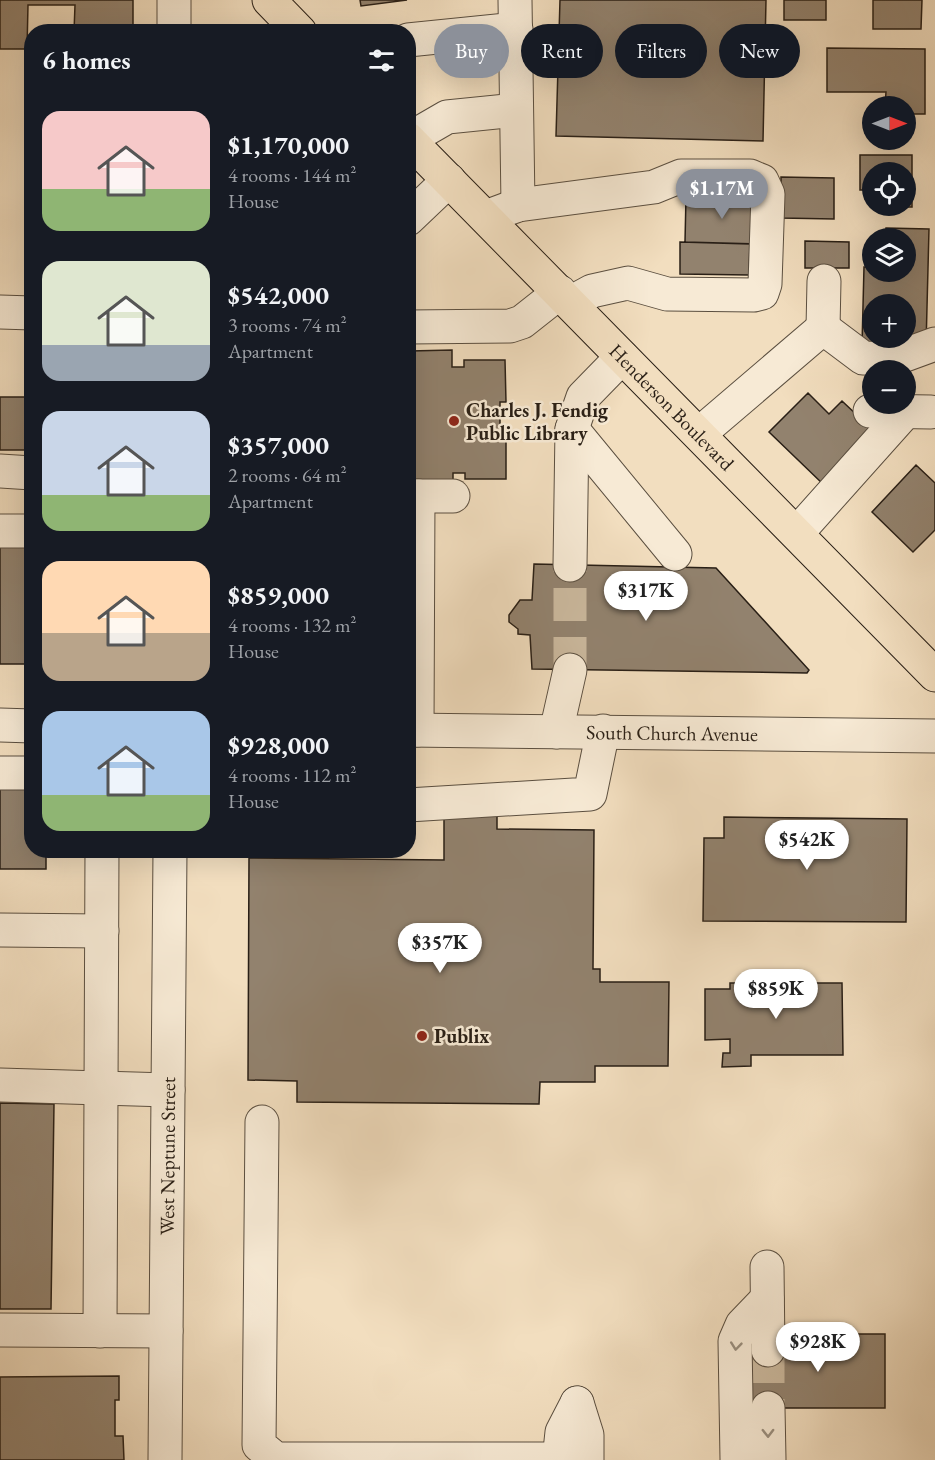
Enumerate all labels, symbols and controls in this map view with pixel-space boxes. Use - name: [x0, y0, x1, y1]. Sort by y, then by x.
- chip: Buy: [434, 24, 509, 78]
- chip: Rent: [521, 24, 603, 78]
- chip: Filters: [615, 24, 707, 78]
- chip: New: [719, 24, 800, 78]
- text: 6 homes: [42, 43, 131, 77]
- icon: filters: [365, 44, 398, 77]
- north arrow: [862, 96, 916, 150]
- map controls: [862, 96, 916, 414]
- text: $1,170,000: [228, 128, 349, 162]
- icon: home: [90, 135, 162, 207]
- text: 4 rooms · 144 m²: [228, 162, 356, 188]
- button: locate: [862, 162, 916, 216]
- pin: $1.17M: [673, 169, 771, 220]
- text: $1.17M: [690, 175, 754, 201]
- text: House: [228, 188, 279, 214]
- button: layers: [862, 228, 916, 282]
- text: $542,000: [228, 278, 329, 312]
- icon: home: [90, 285, 162, 357]
- button: +: [862, 294, 916, 348]
- text: 3 rooms · 74 m²: [228, 312, 347, 338]
- text: Apartment: [228, 338, 313, 364]
- street label: Henderson Boulevard: [603, 338, 740, 477]
- button: −: [862, 360, 916, 414]
- place label: Charles J. Fendig Public Library: [466, 397, 609, 446]
- marker: Charles J. Fendig Public Library: [447, 414, 461, 428]
- text: $357,000: [228, 428, 329, 462]
- icon: home: [90, 435, 162, 507]
- text: 2 rooms · 64 m²: [228, 462, 347, 488]
- text: Apartment: [228, 488, 313, 514]
- pin: $317K: [604, 571, 688, 622]
- text: $317K: [618, 577, 674, 603]
- text: $859,000: [228, 578, 329, 612]
- icon: home: [90, 585, 162, 657]
- text: 4 rooms · 132 m²: [228, 612, 356, 638]
- text: House: [228, 638, 279, 664]
- street label: South Church Avenue: [586, 719, 758, 747]
- text: $928,000: [228, 728, 329, 762]
- icon: home: [90, 735, 162, 807]
- text: 4 rooms · 112 m²: [228, 762, 356, 788]
- text: House: [228, 788, 279, 814]
- pin: $542K: [765, 820, 849, 871]
- text: $542K: [779, 826, 835, 852]
- pin: $357K: [398, 923, 482, 974]
- text: $357K: [412, 929, 468, 955]
- pin: $859K: [734, 969, 818, 1020]
- text: $859K: [748, 975, 804, 1001]
- place label: Publix: [434, 1023, 489, 1049]
- marker: Publix: [415, 1029, 429, 1043]
- street label: West Neptune Street: [154, 1076, 181, 1235]
- pin: $928K: [776, 1322, 860, 1373]
- text: $928K: [790, 1328, 846, 1354]
- one-way arrow: [730, 1342, 743, 1351]
- one-way arrow: [762, 1429, 774, 1438]

